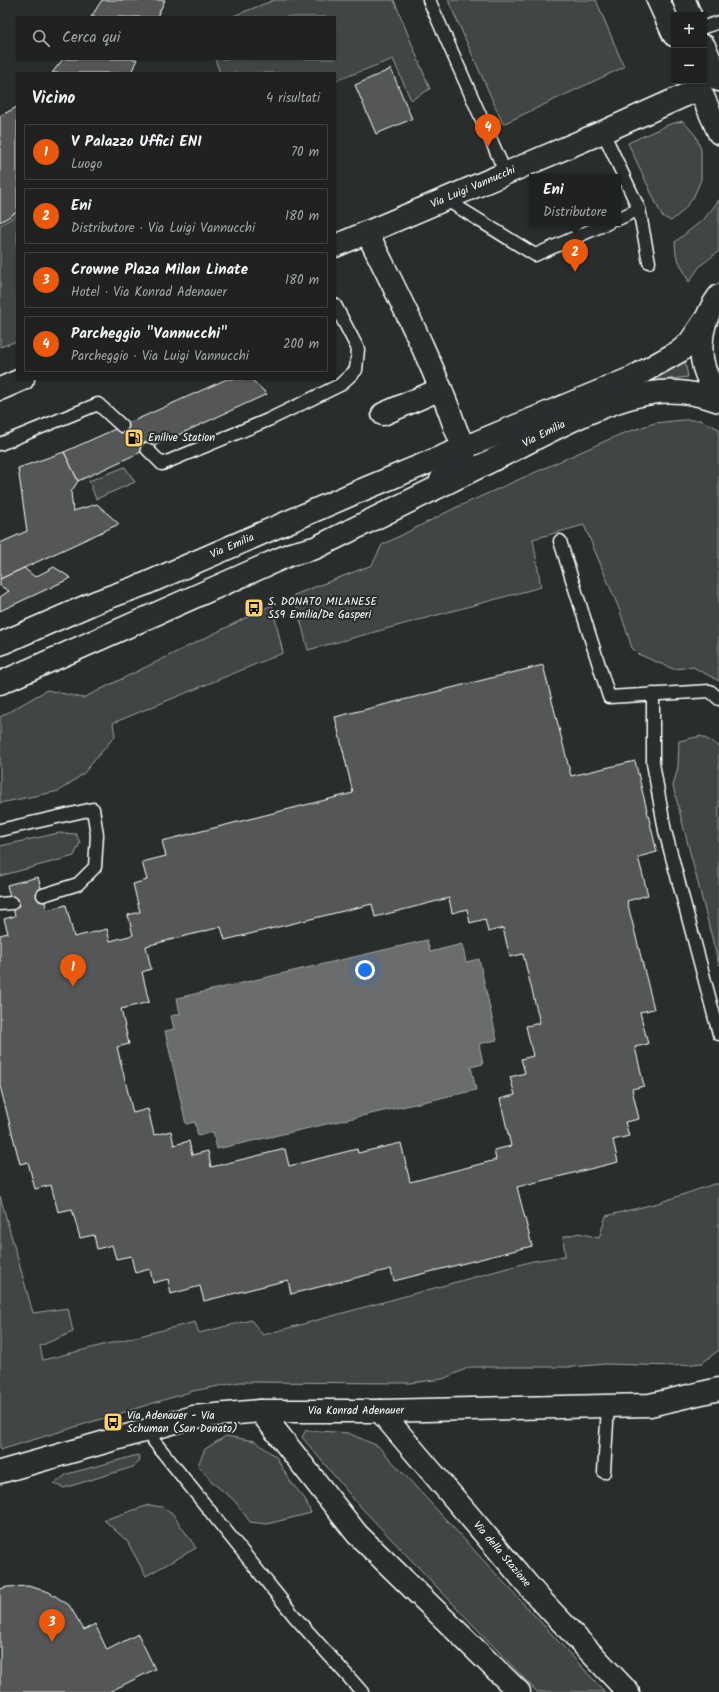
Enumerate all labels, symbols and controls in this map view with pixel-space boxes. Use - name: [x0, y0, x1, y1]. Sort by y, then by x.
- map controls: [671, 12, 707, 84]
- button: +: [671, 12, 707, 48]
- search box: [16, 16, 336, 60]
- text: Cerca qui: [62, 26, 120, 50]
- icon: search: [30, 27, 52, 49]
- button: −: [671, 48, 707, 84]
- text: Vicino: [32, 85, 75, 112]
- text: 4 risultati: [266, 88, 320, 109]
- pin: 4: [475, 114, 501, 147]
- text: V Palazzo Uffici ENI: [71, 130, 202, 154]
- text: 1: [44, 142, 48, 163]
- text: 70 m: [291, 142, 319, 163]
- text: Luogo: [71, 154, 102, 175]
- street label: Via Luigi Vannucchi: [428, 161, 519, 213]
- popup: [529, 174, 621, 226]
- text: Eni: [543, 178, 564, 202]
- text: Eni: [71, 194, 91, 218]
- text: Distributore: [543, 202, 607, 223]
- text: 2: [42, 206, 50, 227]
- text: 180 m: [285, 206, 319, 227]
- text: Distributore · Via Luigi Vannucchi: [71, 218, 255, 239]
- pin: 2: [562, 239, 588, 272]
- text: Crowne Plaza Milan Linate: [71, 258, 248, 282]
- text: 3: [42, 270, 50, 291]
- text: 180 m: [285, 270, 319, 291]
- text: Hotel · Via Konrad Adenauer: [71, 282, 227, 303]
- text: Parcheggio "Vannucchi": [71, 322, 227, 346]
- text: 4: [42, 334, 50, 355]
- text: 200 m: [283, 334, 319, 355]
- text: Parcheggio · Via Luigi Vannucchi: [71, 346, 249, 367]
- street label: Via Emilia: [519, 416, 569, 453]
- fuel station icon: Enilive Station: [123, 427, 145, 449]
- place label: Enilive Station: [148, 429, 215, 447]
- street label: Via Emilia: [207, 529, 257, 564]
- place label: S. DONATO MILANESE SS9 Emilia/De Gasperi: [268, 593, 377, 624]
- bus stop icon: S. DONATO MILANESE SS9 Emilia/De Gasperi: [243, 597, 265, 619]
- pin: 1: [60, 954, 86, 987]
- your location: [355, 960, 375, 980]
- street label: Via Konrad Adenauer: [308, 1401, 406, 1420]
- place label: Via Adenauer - Via Schuman (San Donato): [127, 1407, 238, 1438]
- bus stop icon: Via Adenauer - Via Schuman (San Donato): [102, 1411, 124, 1433]
- street label: Via della Stazione: [468, 1517, 535, 1591]
- pin: 3: [39, 1609, 65, 1642]

